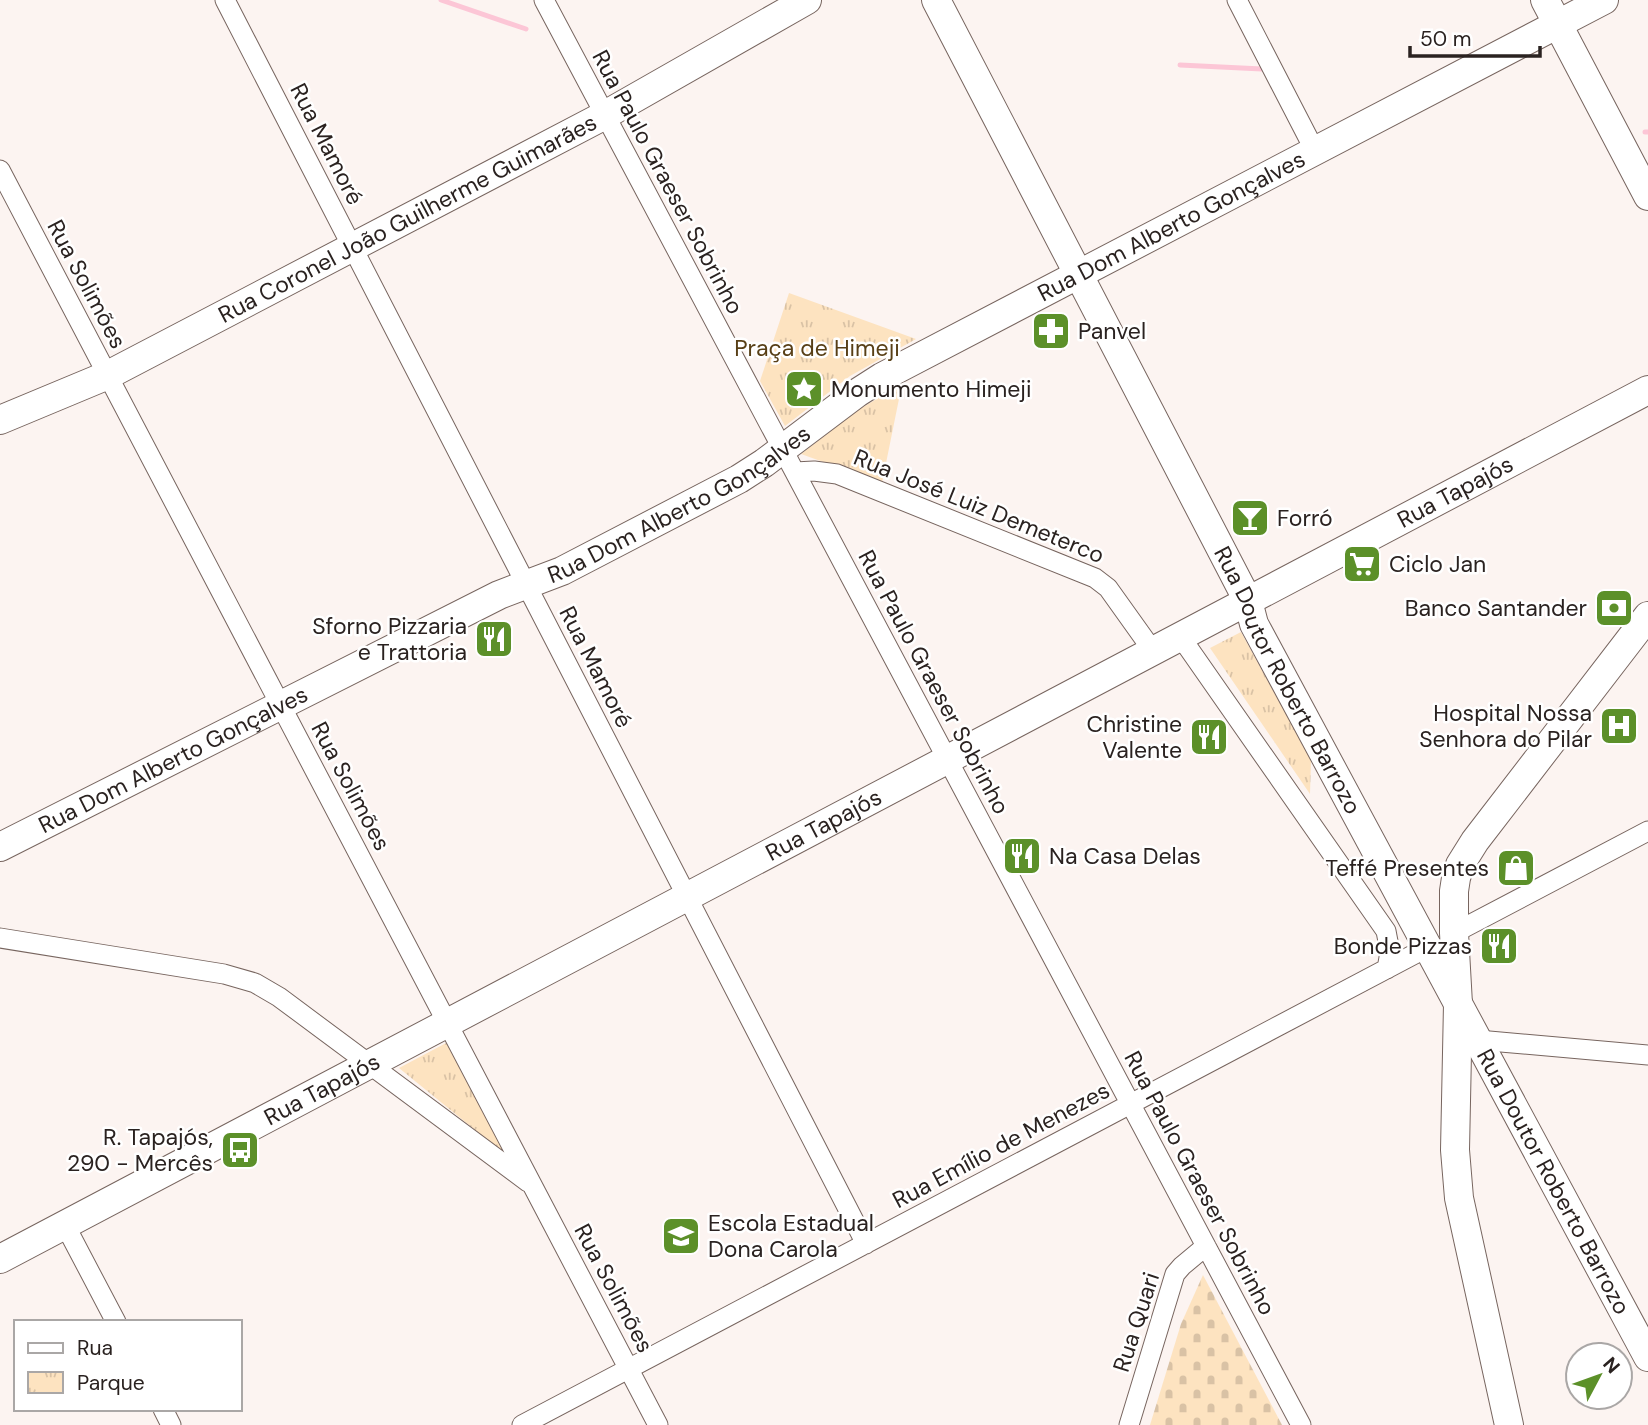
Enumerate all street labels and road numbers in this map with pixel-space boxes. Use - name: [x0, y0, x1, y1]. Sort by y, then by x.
- street label: Rua Paulo Graeser Sobrinho: [585, 45, 751, 319]
- street label: Rua Mamoré: [284, 78, 370, 210]
- street label: Rua Coronel João Guilherme Guimarães: [213, 107, 602, 330]
- street label: Rua Dom Alberto Gonçalves: [1032, 144, 1310, 308]
- street label: Rua Solimões: [40, 214, 134, 354]
- street label: Rua Dom Alberto Gonçalves: [543, 418, 816, 590]
- street label: Rua José Luiz Demeterco: [849, 442, 1109, 570]
- street label: Rua Tapajós: [1392, 449, 1518, 535]
- street label: Rua Doutor Roberto Barrozo: [1207, 541, 1368, 819]
- street label: Rua Paulo Graeser Sobrinho: [851, 545, 1017, 819]
- street label: Rua Mamoré: [553, 601, 639, 733]
- street label: Rua Dom Alberto Gonçalves: [34, 679, 313, 840]
- street label: Rua Solimões: [304, 716, 398, 856]
- street label: Rua Tapajós: [760, 782, 887, 868]
- street label: Rua Doutor Roberto Barrozo: [1470, 1044, 1637, 1320]
- street label: Rua Tapajós: [259, 1046, 385, 1132]
- street label: Rua Paulo Graeser Sobrinho: [1117, 1046, 1283, 1320]
- street label: Rua Emílio de Menezes: [887, 1075, 1115, 1215]
- street label: Rua Solimões: [567, 1218, 661, 1358]
- street label: Rua Quari: [1106, 1268, 1166, 1376]

